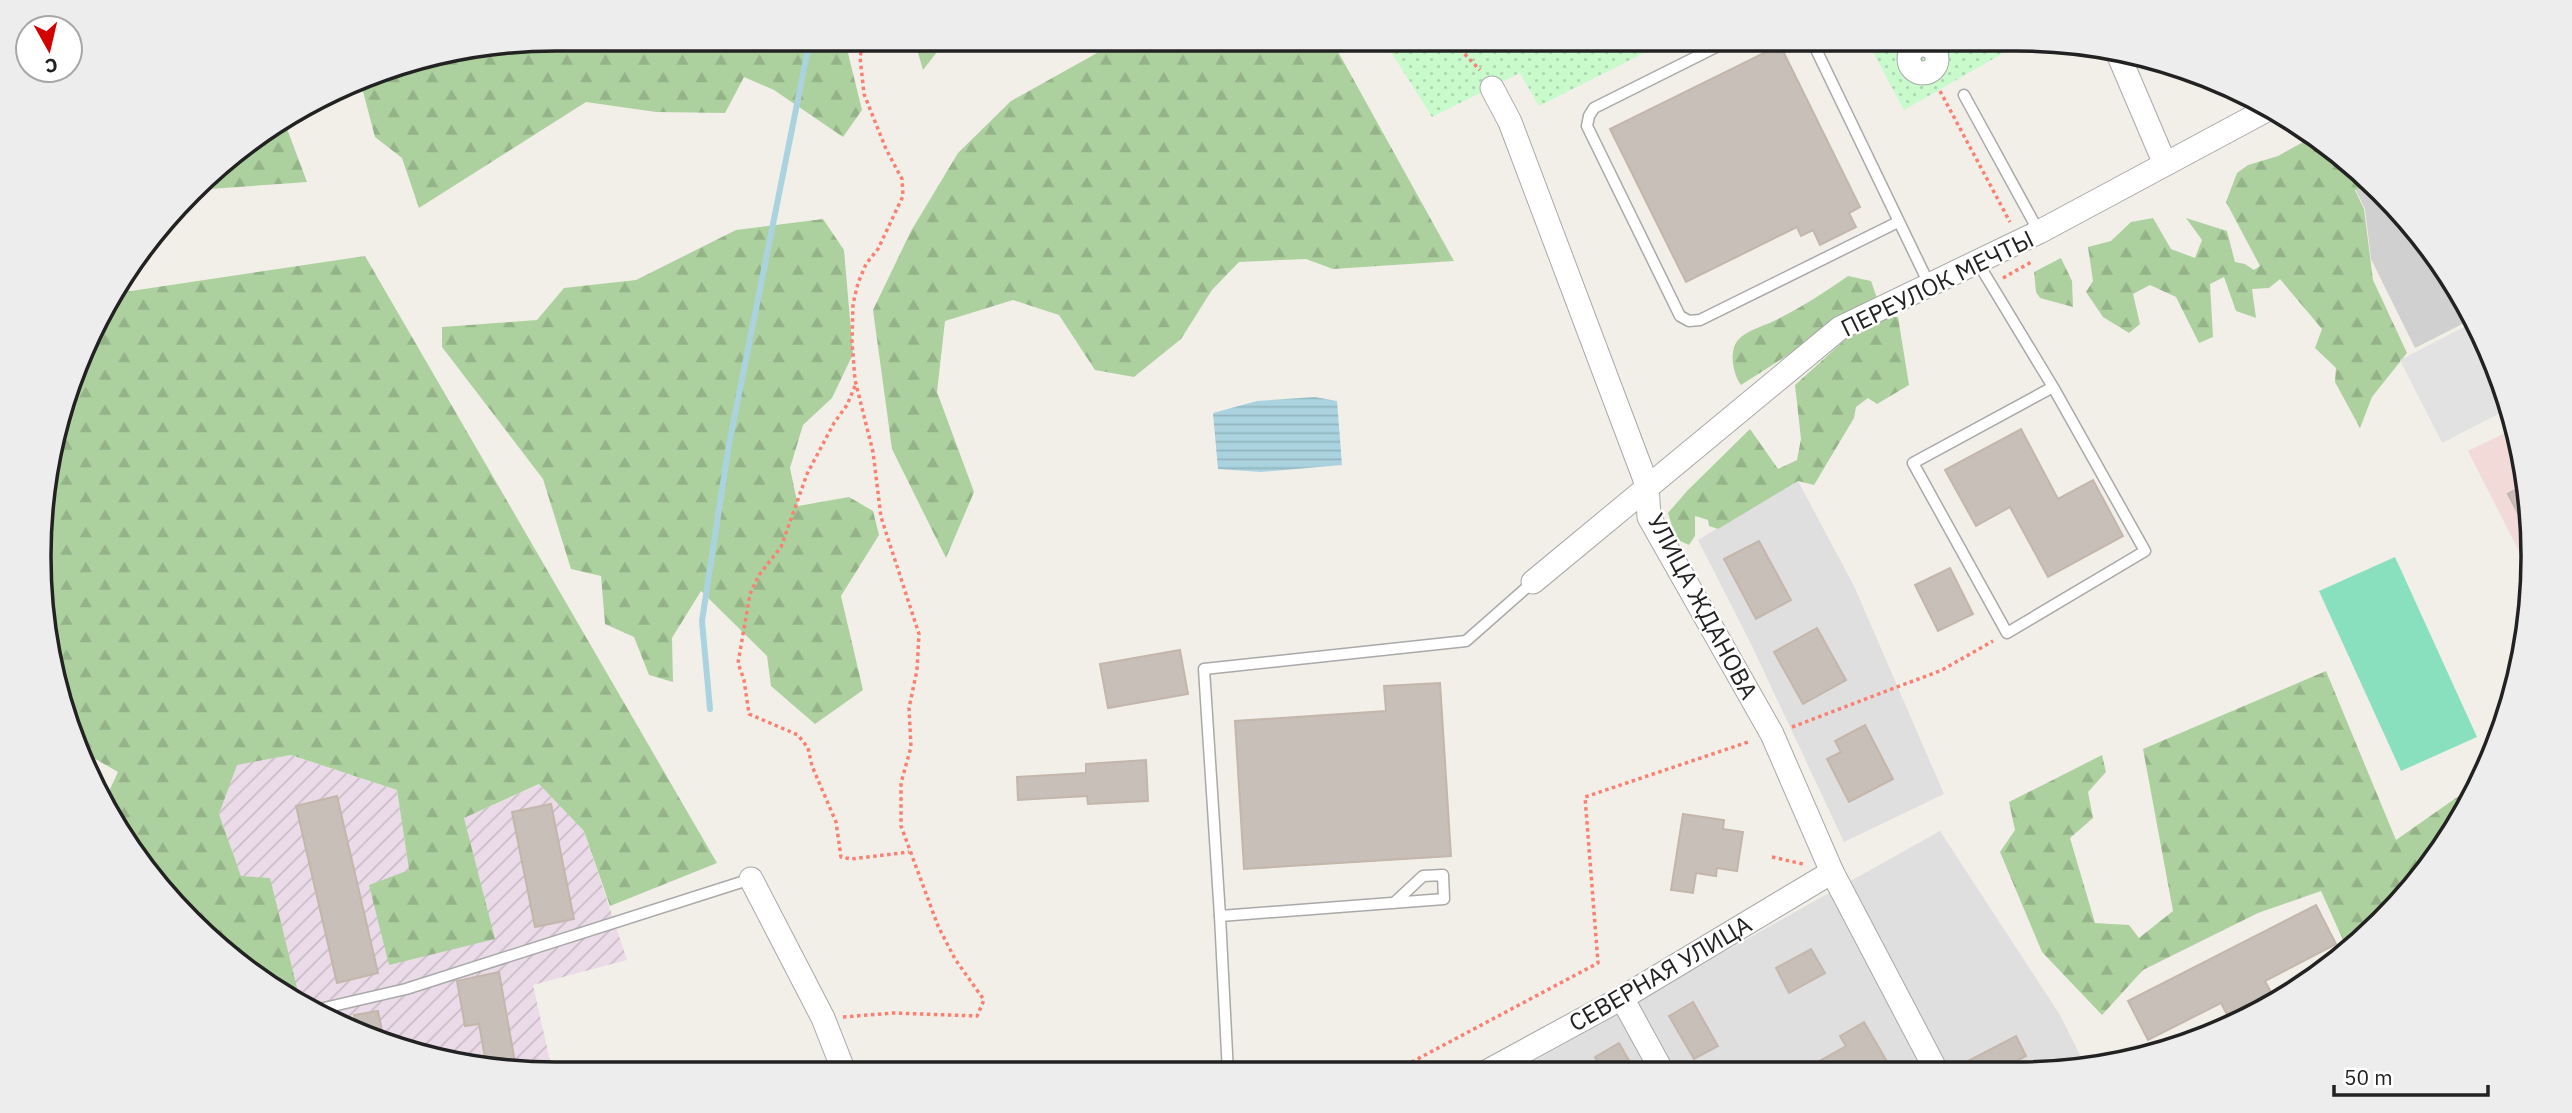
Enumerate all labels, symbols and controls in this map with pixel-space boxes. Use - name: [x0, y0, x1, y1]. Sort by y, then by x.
- north arrow: [14, 14, 84, 84]
- text: С: [44, 53, 59, 79]
- street label: ПЕРЕУЛОК МЕЧТЫ: [1835, 222, 2039, 344]
- street label: УЛИЦА ЖДАНОВА: [1640, 507, 1766, 705]
- street label: СЕВЕРНАЯ УЛИЦА: [1563, 908, 1757, 1038]
- scale bar: [2334, 1054, 2488, 1098]
- text: 50 m: [2344, 1063, 2393, 1091]

